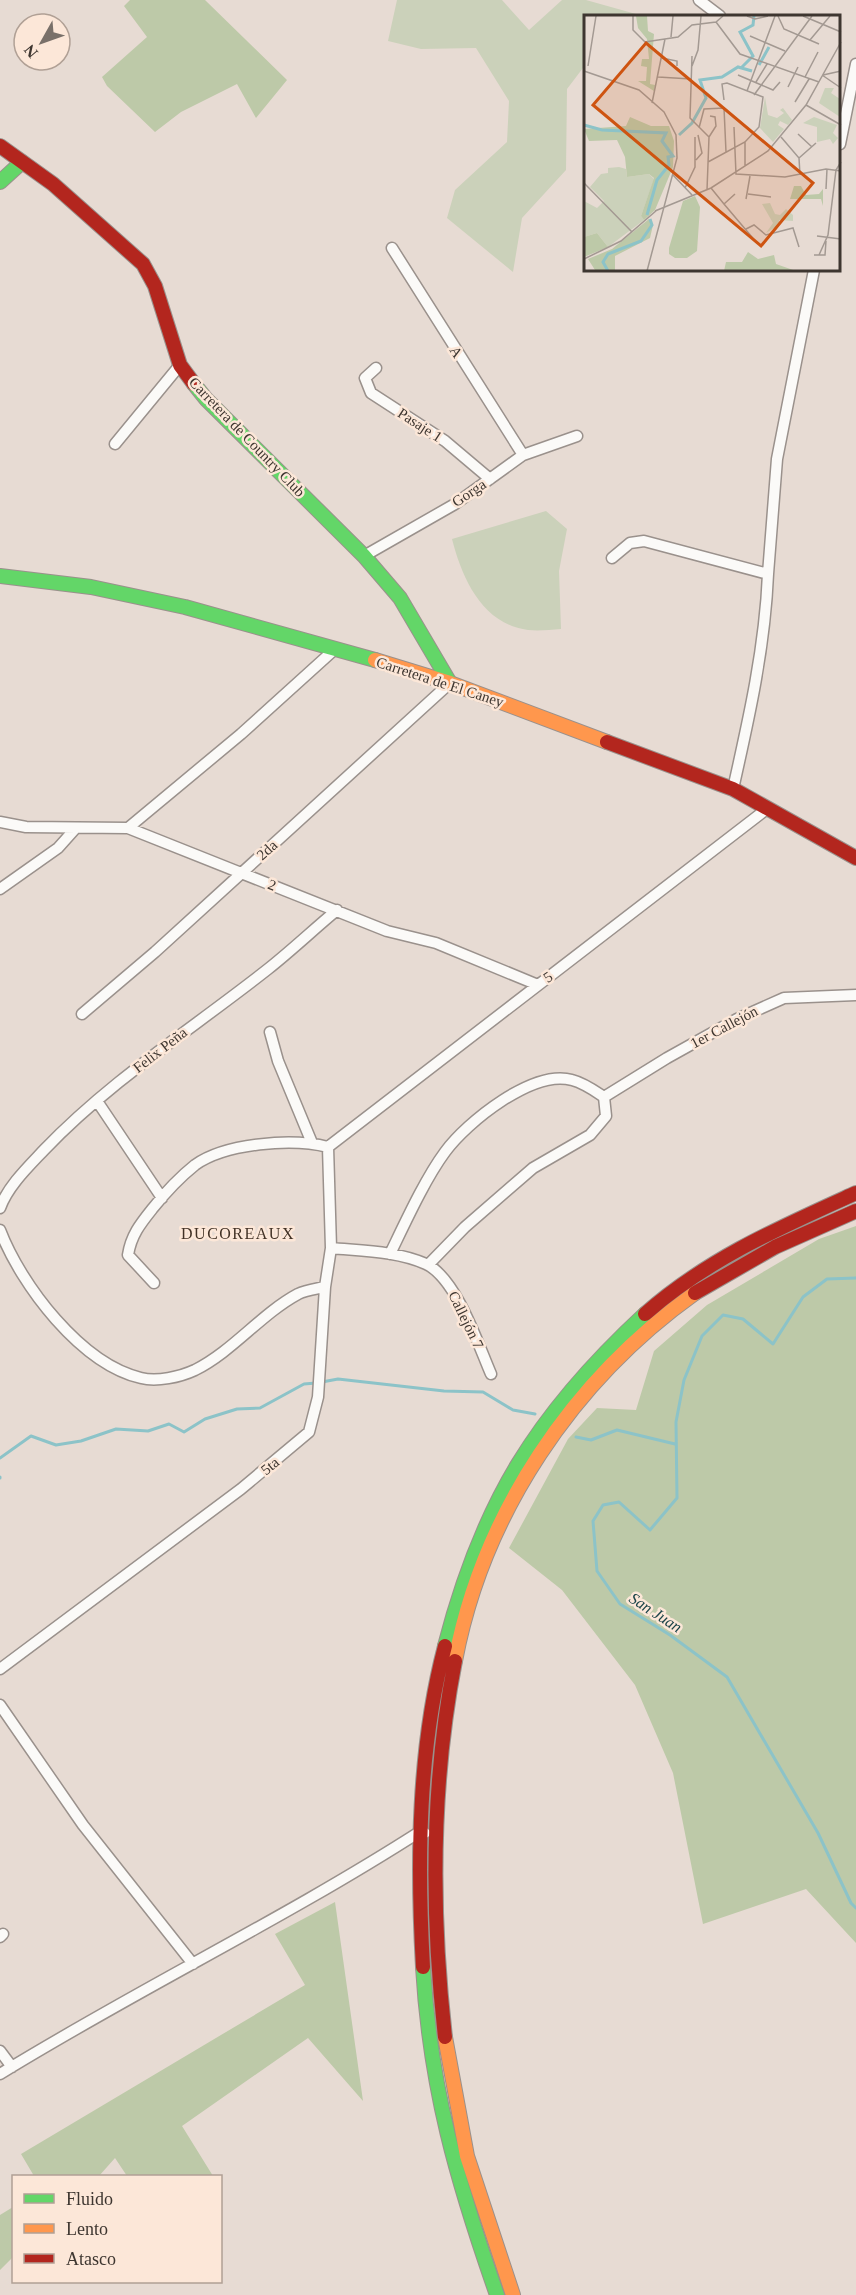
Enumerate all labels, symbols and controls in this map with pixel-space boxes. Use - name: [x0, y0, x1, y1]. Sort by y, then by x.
- north arrow: [12, 12, 72, 72]
- inset map: [584, 15, 841, 272]
- text: N: [20, 41, 41, 61]
- street label: A: [446, 343, 466, 361]
- street label: Carretera de Country Club: [186, 374, 308, 500]
- street label: Pasaje 1: [395, 405, 445, 445]
- street label: Gorga: [449, 476, 489, 510]
- street label: Carretera de El Caney: [374, 654, 506, 710]
- street label: 2da: [254, 837, 281, 863]
- street label: 2: [266, 876, 278, 894]
- street label: 5: [540, 968, 556, 986]
- street label: 1er Callejón: [688, 1002, 761, 1051]
- street label: Felix Peña: [130, 1024, 190, 1076]
- district label: DUCOREAUX: [181, 1225, 295, 1242]
- street label: Callejón 7: [445, 1289, 487, 1352]
- street label: 5ta: [258, 1454, 282, 1478]
- water label: San Juan: [626, 1589, 685, 1636]
- legend: [12, 2175, 222, 2283]
- text: Fluido: [66, 2189, 113, 2209]
- text: Lento: [66, 2219, 108, 2239]
- text: Atasco: [66, 2249, 116, 2269]

